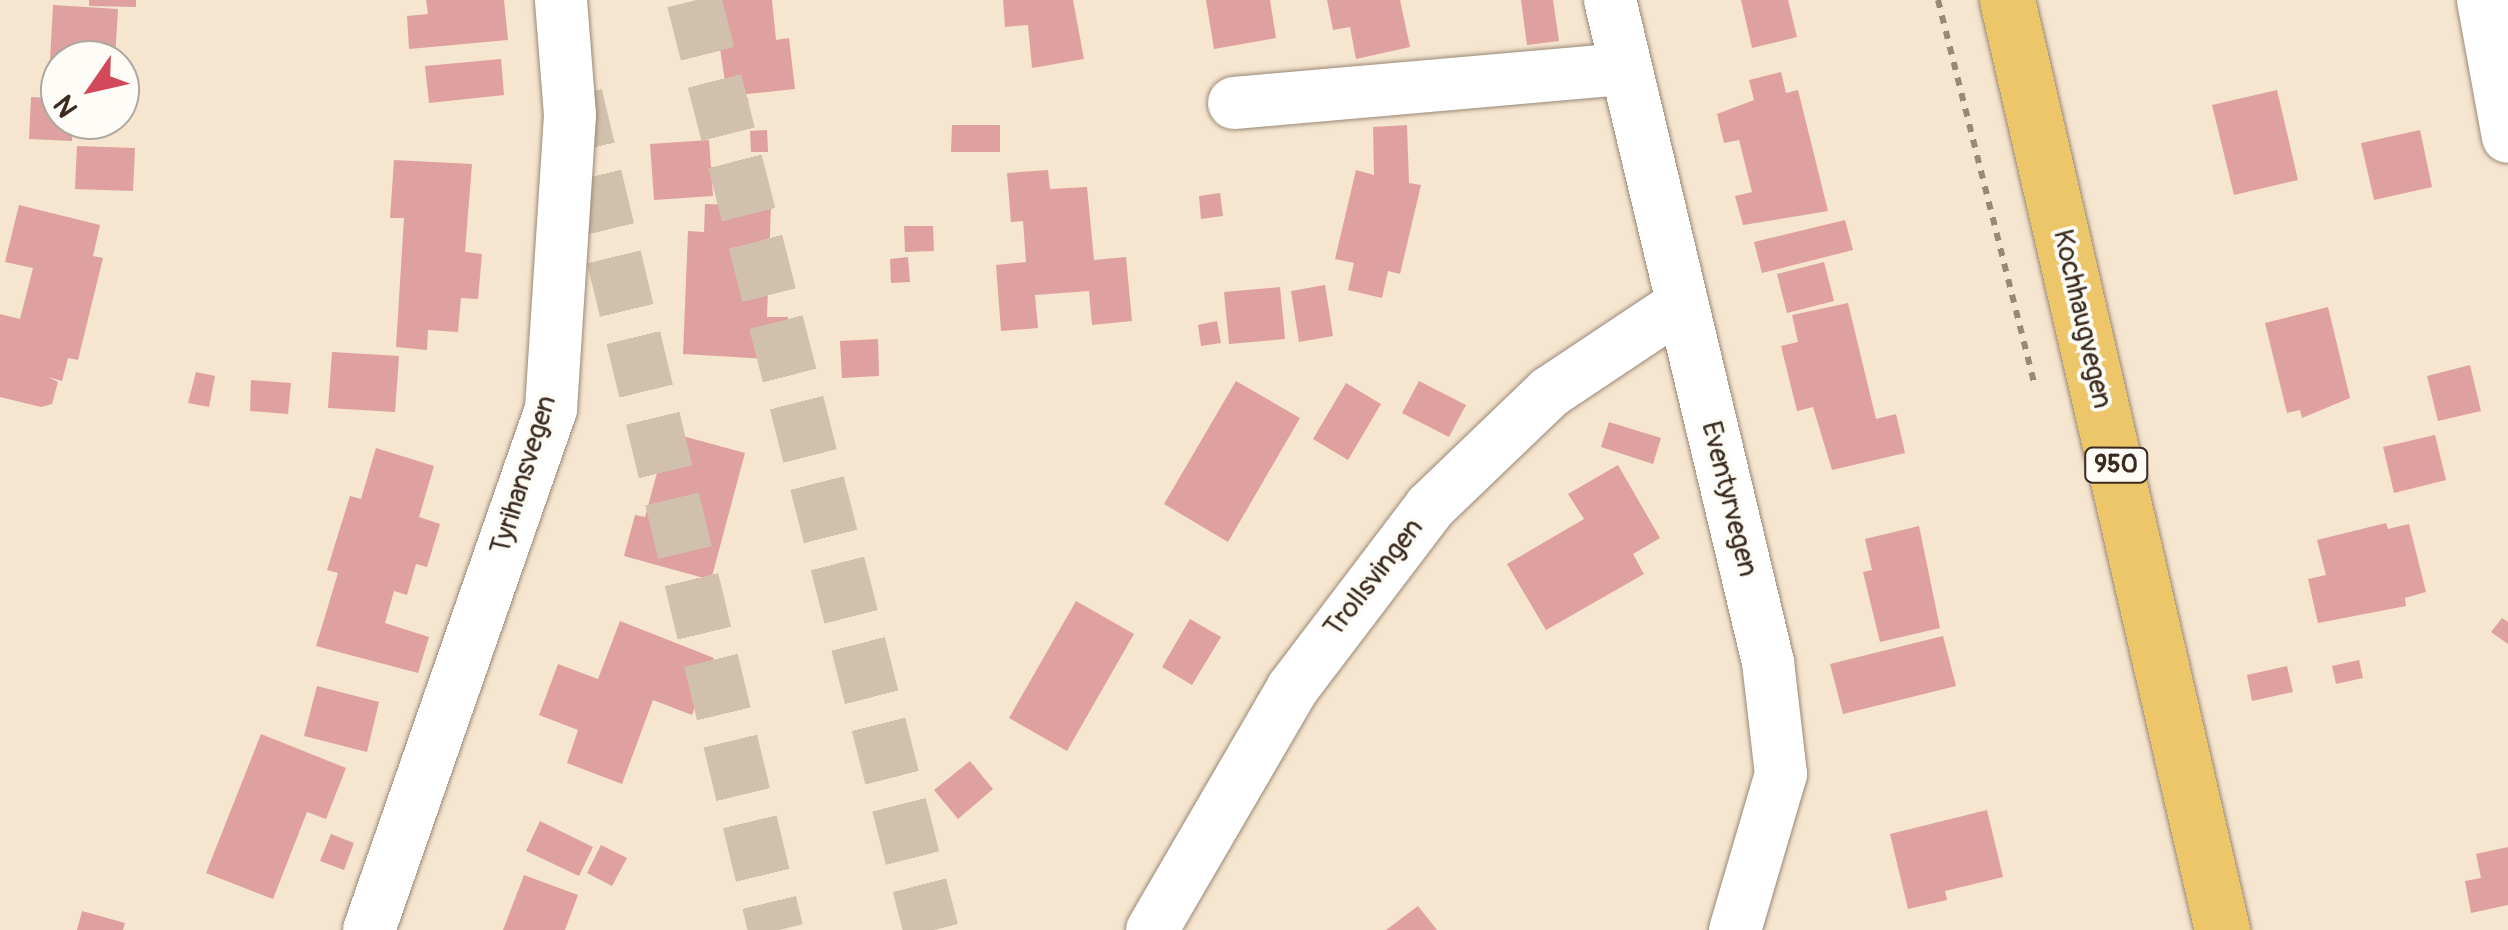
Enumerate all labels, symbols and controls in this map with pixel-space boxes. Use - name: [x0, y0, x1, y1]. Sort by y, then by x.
- north arrow: [40, 40, 140, 140]
- text: N: [47, 88, 86, 124]
- street label: Kochhaugvegen: [2045, 226, 2119, 412]
- street label: Tyrihansvegen: [484, 392, 564, 558]
- street label: Eventyrvegen: [1693, 418, 1765, 580]
- road number: 950: [2084, 445, 2148, 485]
- street label: Trollsvingen: [1317, 512, 1431, 644]

